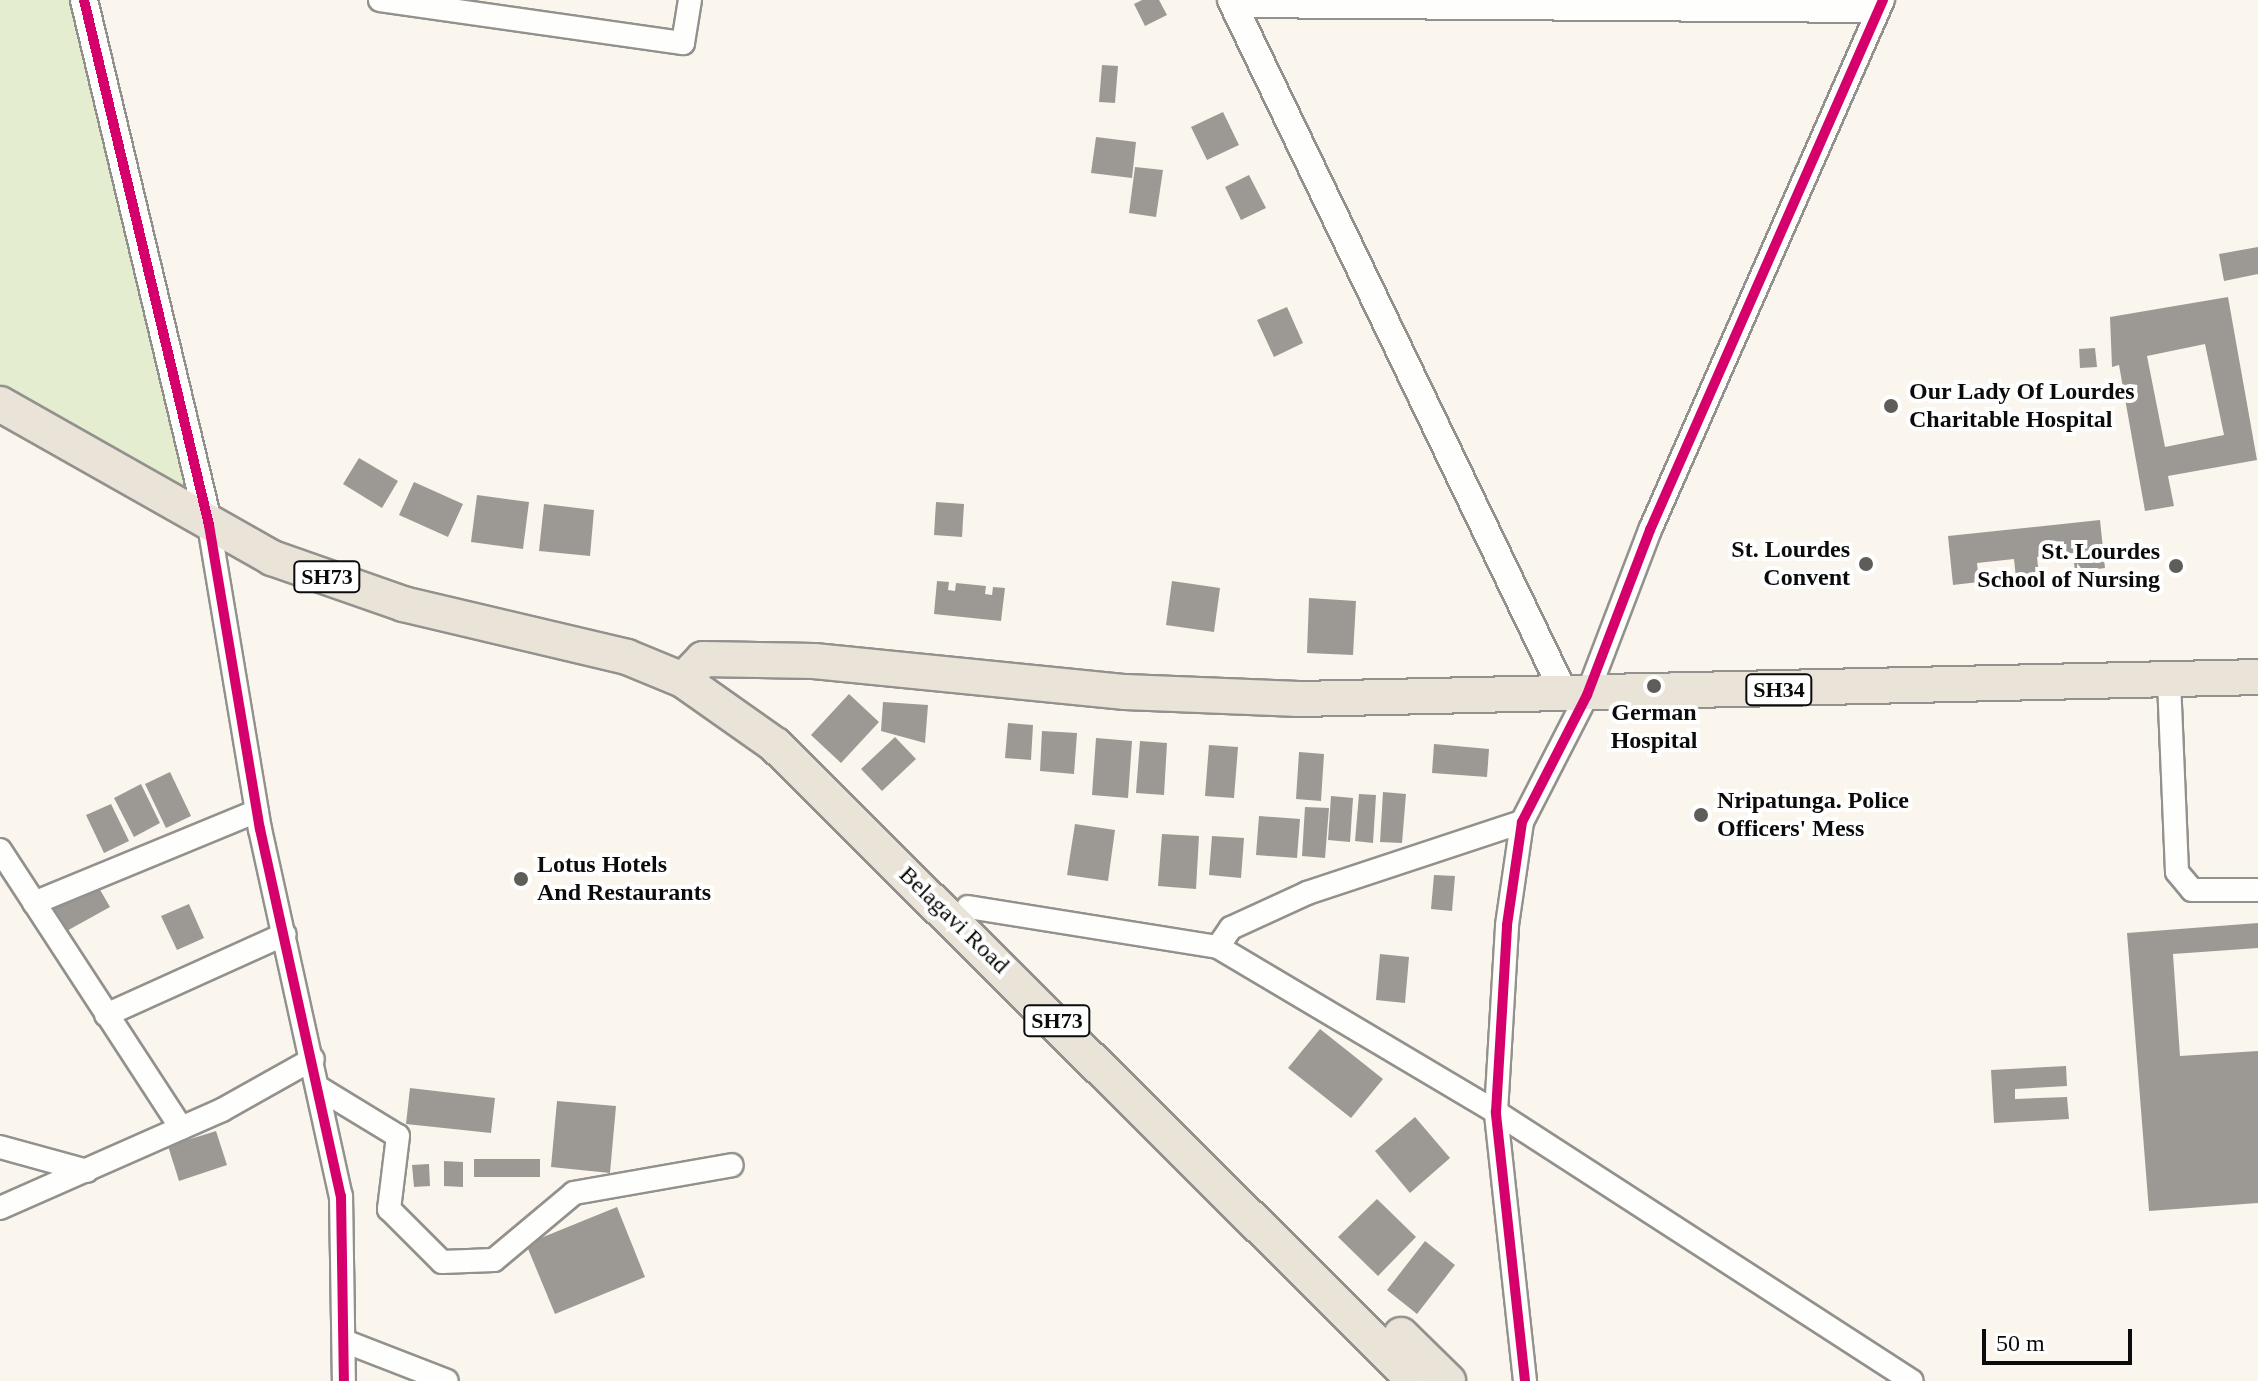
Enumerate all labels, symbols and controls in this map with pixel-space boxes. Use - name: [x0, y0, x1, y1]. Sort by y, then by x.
- place label: Our Lady Of Lourdes Charitable Hospital: [1909, 378, 2135, 434]
- marker: Our Lady Of Lourdes Charitable Hospital: [1880, 395, 1902, 417]
- place label: St. Lourdes Convent: [1731, 536, 1850, 592]
- place label: St. Lourdes School of Nursing: [1977, 538, 2160, 594]
- marker: St. Lourdes Convent: [1857, 555, 1875, 573]
- marker: St. Lourdes School of Nursing: [2167, 557, 2185, 575]
- road number: SH73: [293, 559, 361, 595]
- road number: SH34: [1745, 672, 1813, 708]
- marker: German Hospital: [1645, 677, 1663, 695]
- place label: German Hospital: [1611, 699, 1697, 755]
- place label: Nripatunga. Police Officers' Mess: [1717, 787, 1909, 843]
- marker: Nripatunga. Police Officers' Mess: [1692, 806, 1710, 824]
- place label: Lotus Hotels And Restaurants: [537, 851, 711, 907]
- street label: Belagavi Road: [893, 860, 1015, 980]
- marker: Lotus Hotels And Restaurants: [512, 870, 530, 888]
- road number: SH73: [1023, 1003, 1091, 1039]
- scale bar: [1986, 1313, 2136, 1363]
- text: 50 m: [1996, 1330, 2045, 1356]

